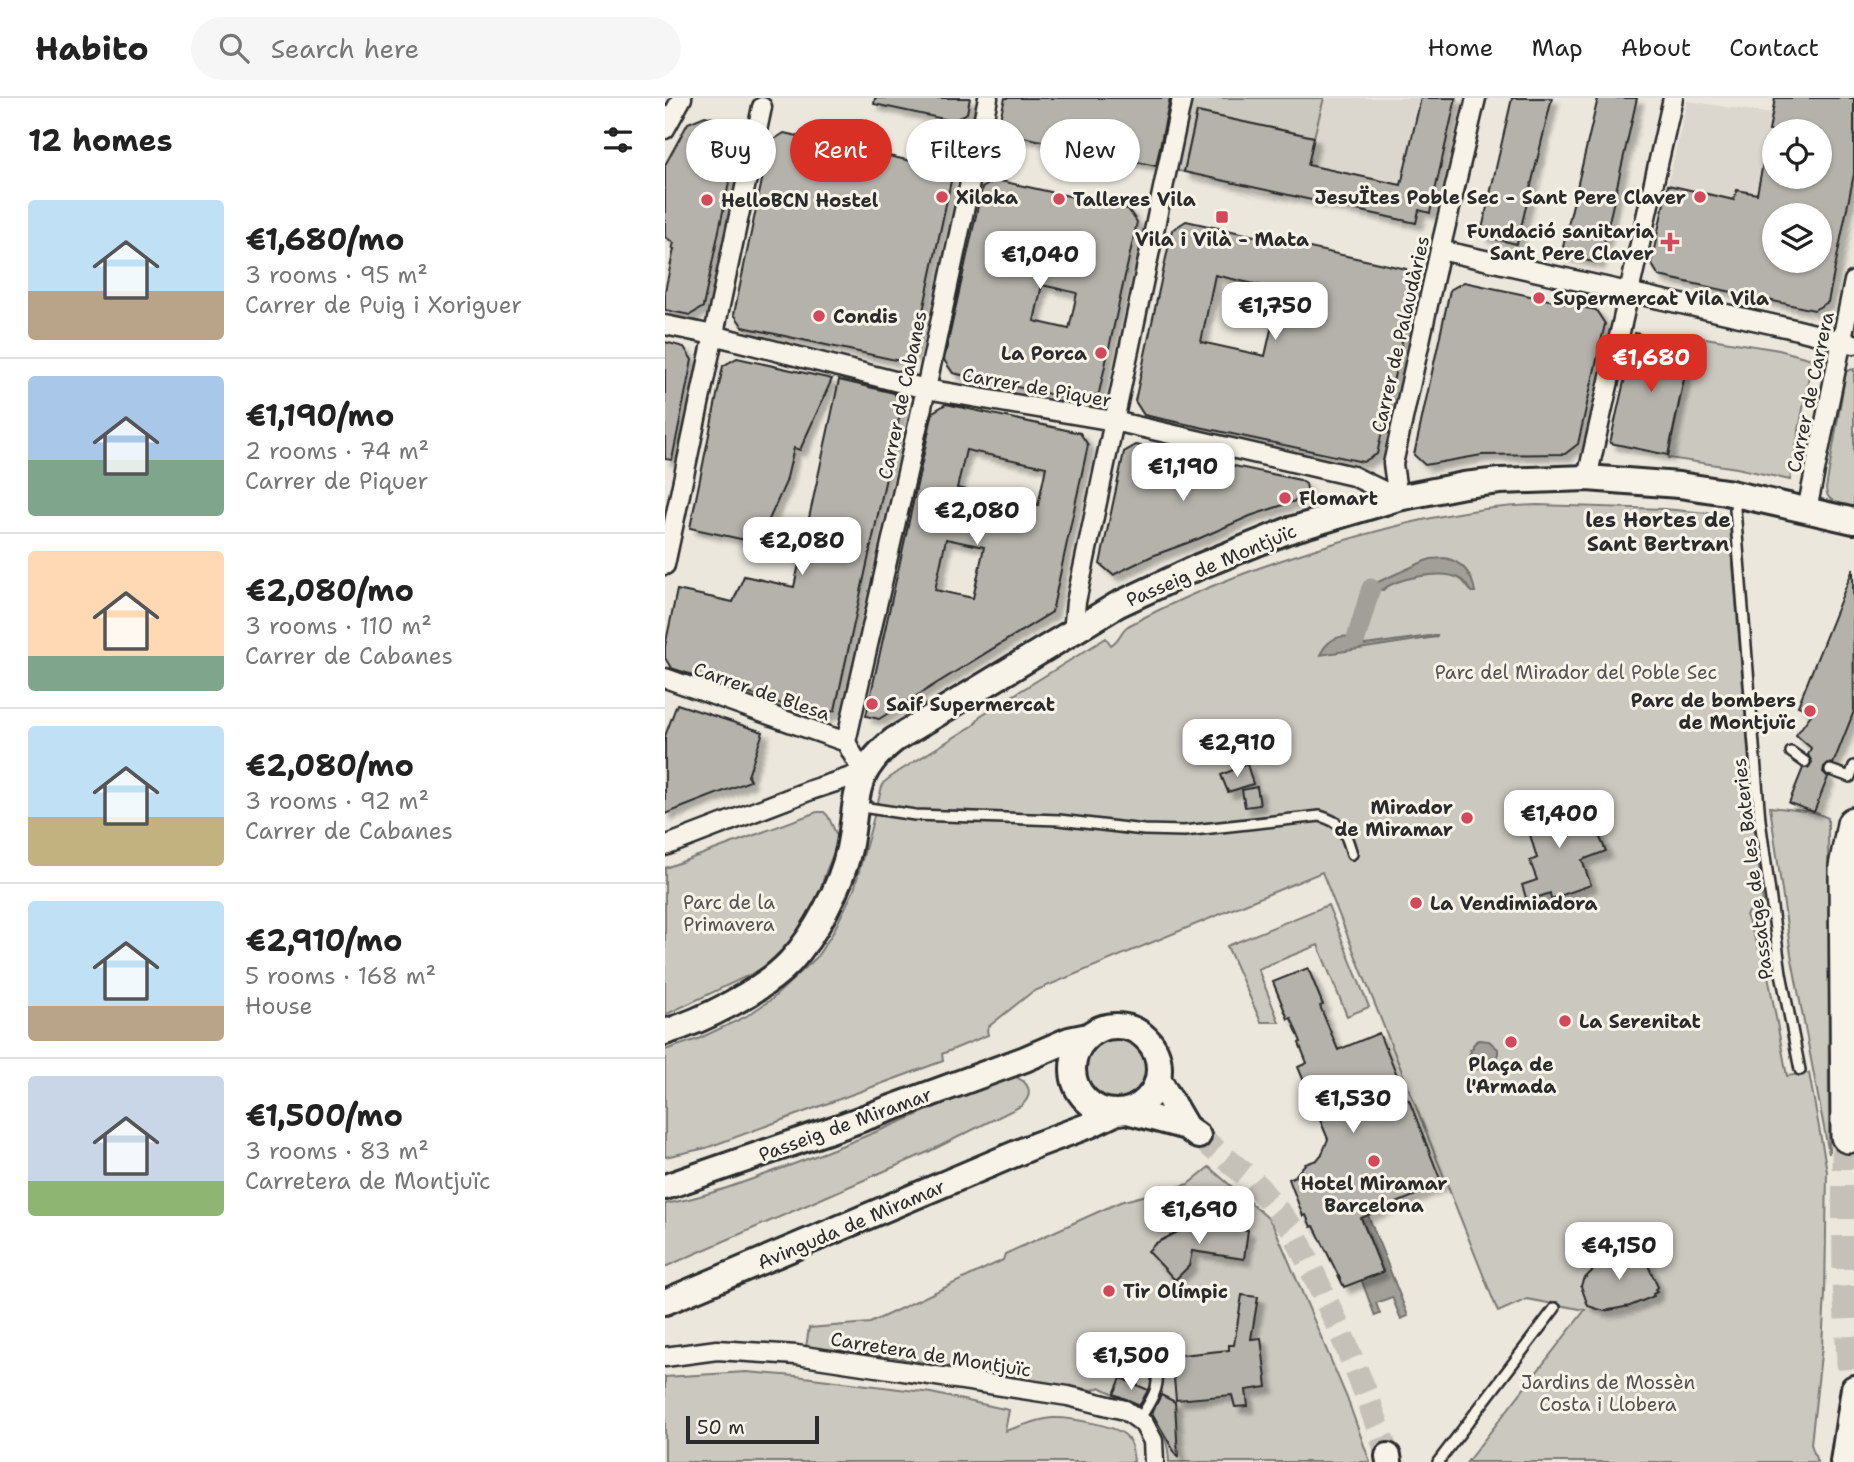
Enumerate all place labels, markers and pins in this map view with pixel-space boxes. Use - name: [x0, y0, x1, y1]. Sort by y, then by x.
- place label: Xiloka: [956, 185, 1018, 210]
- place label: JesuÏtes Poble Sec - Sant Pere Claver: [1314, 185, 1686, 210]
- place label: Talleres Vila: [1073, 187, 1196, 212]
- place label: HelloBCN Hostel: [721, 188, 879, 213]
- marker: Xiloka: [934, 189, 950, 205]
- marker: JesuÏtes Poble Sec - Sant Pere Claver: [1692, 189, 1708, 205]
- marker: Talleres Vila: [1051, 191, 1067, 207]
- marker: HelloBCN Hostel: [699, 192, 715, 208]
- marker: Vila i Vilà - Mata: [1214, 209, 1230, 225]
- place label: Fundació sanitaria Sant Pere Claver: [1467, 219, 1654, 266]
- place label: Vila i Vilà - Mata: [1135, 227, 1309, 252]
- pin: €1,040: [983, 232, 1097, 291]
- marker: Fundació sanitaria Sant Pere Claver: [1660, 232, 1680, 252]
- pin: €1,750: [1218, 282, 1332, 342]
- place label: Supermercat Vila Vila: [1553, 286, 1769, 311]
- marker: Supermercat Vila Vila: [1531, 290, 1547, 306]
- place label: Condis: [833, 304, 898, 329]
- marker: Condis: [811, 308, 827, 324]
- pin: €1,680: [1594, 334, 1708, 394]
- place label: La Porca: [1001, 341, 1087, 366]
- marker: La Porca: [1093, 345, 1109, 361]
- pin: €1,190: [1126, 444, 1240, 503]
- place label: Flomart: [1299, 486, 1378, 511]
- pin: €2,080: [920, 488, 1034, 547]
- marker: Flomart: [1277, 490, 1293, 506]
- pin: €2,080: [745, 518, 859, 577]
- place label: Parc de bombers de Montjuïc: [1631, 688, 1796, 735]
- place label: Saif Supermercat: [886, 692, 1055, 717]
- marker: Saif Supermercat: [864, 696, 880, 712]
- marker: Parc de bombers de Montjuïc: [1802, 703, 1818, 719]
- pin: €2,910: [1180, 720, 1294, 779]
- pin: €1,400: [1502, 790, 1616, 850]
- place label: Mirador de Miramar: [1334, 795, 1453, 842]
- marker: Mirador de Miramar: [1459, 810, 1475, 826]
- place label: La Vendimiadora: [1430, 891, 1597, 916]
- marker: La Vendimiadora: [1408, 895, 1424, 911]
- place label: La Serenitat: [1579, 1009, 1701, 1034]
- marker: La Serenitat: [1557, 1013, 1573, 1029]
- marker: Plaça de l'Armada: [1503, 1034, 1519, 1050]
- place label: Plaça de l'Armada: [1466, 1052, 1556, 1099]
- pin: €1,530: [1296, 1076, 1410, 1135]
- marker: Hotel Miramar Barcelona: [1366, 1153, 1382, 1169]
- place label: Hotel Miramar Barcelona: [1300, 1171, 1448, 1218]
- pin: €1,690: [1142, 1186, 1256, 1246]
- pin: €4,150: [1562, 1222, 1676, 1282]
- place label: Tir Olímpic: [1123, 1279, 1228, 1304]
- marker: Tir Olímpic: [1101, 1283, 1117, 1299]
- pin: €1,500: [1074, 1332, 1188, 1392]

